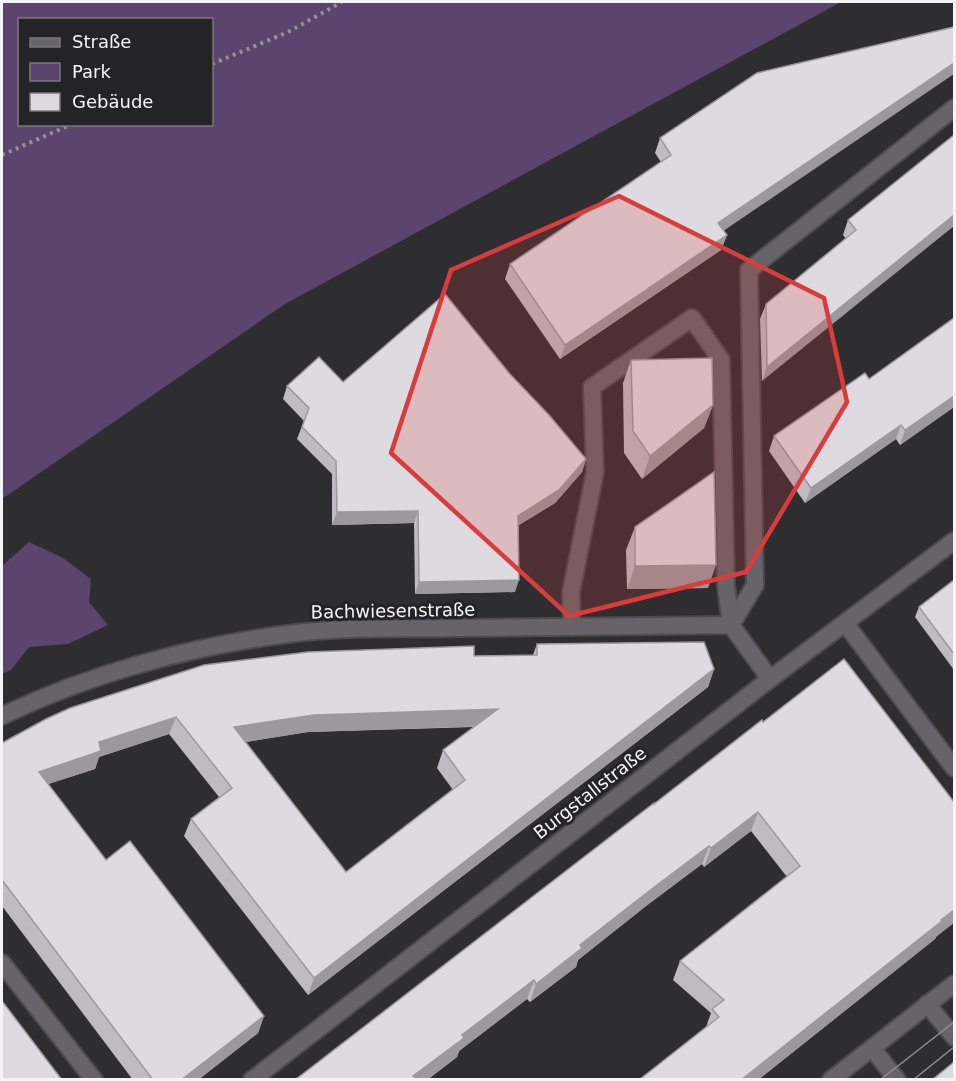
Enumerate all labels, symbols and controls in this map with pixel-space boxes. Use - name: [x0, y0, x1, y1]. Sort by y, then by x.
- legend: [18, 18, 213, 126]
- text: Straße: [72, 31, 131, 52]
- text: Park: [72, 61, 111, 82]
- text: Gebäude: [72, 91, 153, 112]
- street label: Bachwiesenstraße: [311, 599, 475, 622]
- street label: Burgstallstraße: [529, 742, 650, 843]

